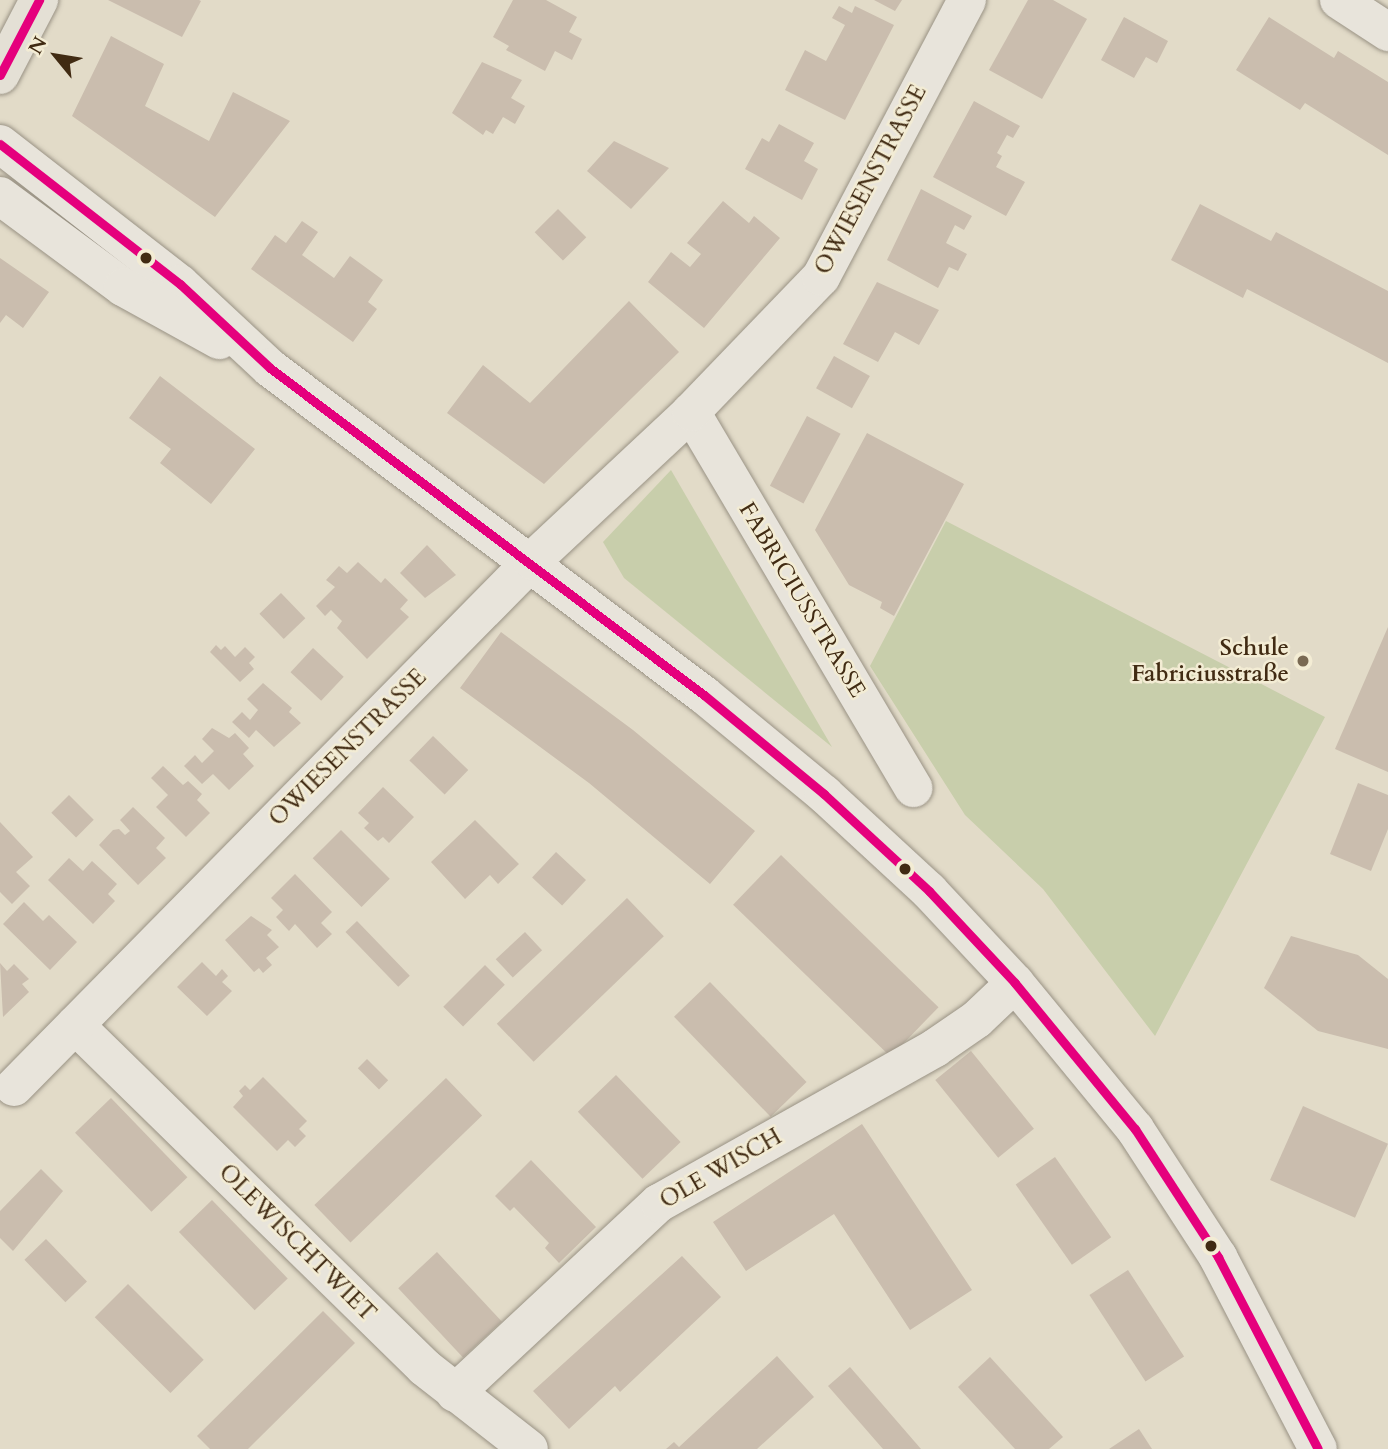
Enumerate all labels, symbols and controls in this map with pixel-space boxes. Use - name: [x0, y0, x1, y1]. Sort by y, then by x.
- north arrow: [21, 21, 91, 91]
- text: N: [22, 32, 53, 59]
- street label: OWIESENSTRASSE: [809, 81, 933, 279]
- unlabelled marker: [139, 251, 153, 265]
- street label: FABRICIUSSTRASSE: [733, 498, 871, 702]
- place label: Schule Fabriciusstraße: [1131, 634, 1289, 688]
- marker: Schule Fabriciusstraße: [1295, 653, 1311, 669]
- street label: OWIESENSTRASSE: [264, 664, 432, 832]
- unlabelled marker: [898, 862, 912, 876]
- street label: OLE WISCH: [655, 1123, 787, 1215]
- street label: OLEWISCHTWIET: [213, 1159, 381, 1327]
- unlabelled marker: [1204, 1239, 1218, 1253]

